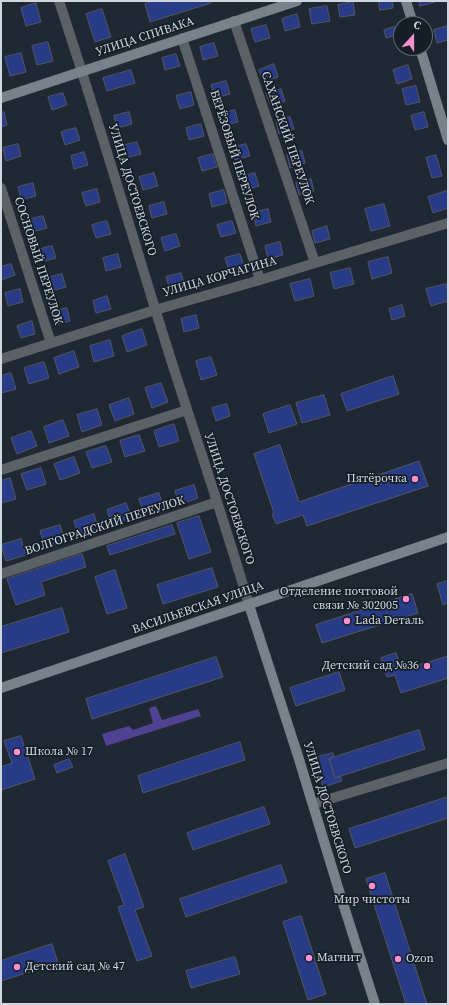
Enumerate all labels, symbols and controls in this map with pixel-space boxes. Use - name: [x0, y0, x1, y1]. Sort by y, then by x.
- street label: УЛИЦА СПИВАКА: [94, 14, 196, 60]
- north arrow: [393, 16, 433, 56]
- text: С: [411, 17, 423, 33]
- street label: САХАНСКИЙ ПЕРЕУЛОК: [257, 70, 317, 206]
- street label: БЕРЁЗОВЫЙ ПЕРЕУЛОК: [206, 88, 262, 222]
- street label: УЛИЦА ДОСТОЕВСКОГО: [105, 122, 159, 258]
- street label: СОСНОВЫЙ ПЕРЕУЛОК: [11, 195, 65, 327]
- street label: УЛИЦА КОРЧАГИНА: [161, 254, 279, 300]
- street label: УЛИЦА ДОСТОЕВСКОГО: [201, 431, 257, 567]
- place label: Пятёрочка: [346, 472, 407, 486]
- marker: Пятёрочка: [410, 474, 420, 484]
- street label: ВОЛГОГРАДСКИЙ ПЕРЕУЛОК: [23, 493, 187, 559]
- street label: ВАСИЛЬЕВСКАЯ УЛИЦА: [130, 579, 266, 637]
- place label: Отделение почтовой связи № 302005: [280, 585, 398, 613]
- marker: Отделение почтовой связи № 302005: [401, 594, 411, 604]
- place label: Lada Dеталь: [355, 614, 424, 628]
- marker: Lada Dеталь: [342, 616, 352, 626]
- place label: Детский сад №36: [322, 659, 419, 673]
- marker: Детский сад №36: [422, 661, 432, 671]
- street label: УЛИЦА ДОСТОЕВСКОГО: [300, 740, 354, 876]
- place label: Школа № 17: [25, 745, 93, 759]
- marker: Школа № 17: [12, 747, 22, 757]
- marker: Мир чистоты: [367, 881, 377, 891]
- place label: Мир чистоты: [334, 893, 410, 907]
- place label: Магнит: [317, 951, 361, 965]
- place label: Ozon: [406, 952, 434, 966]
- marker: Магнит: [304, 953, 314, 963]
- marker: Ozon: [393, 954, 403, 964]
- place label: Детский сад № 47: [25, 960, 125, 974]
- marker: Детский сад № 47: [12, 962, 22, 972]

